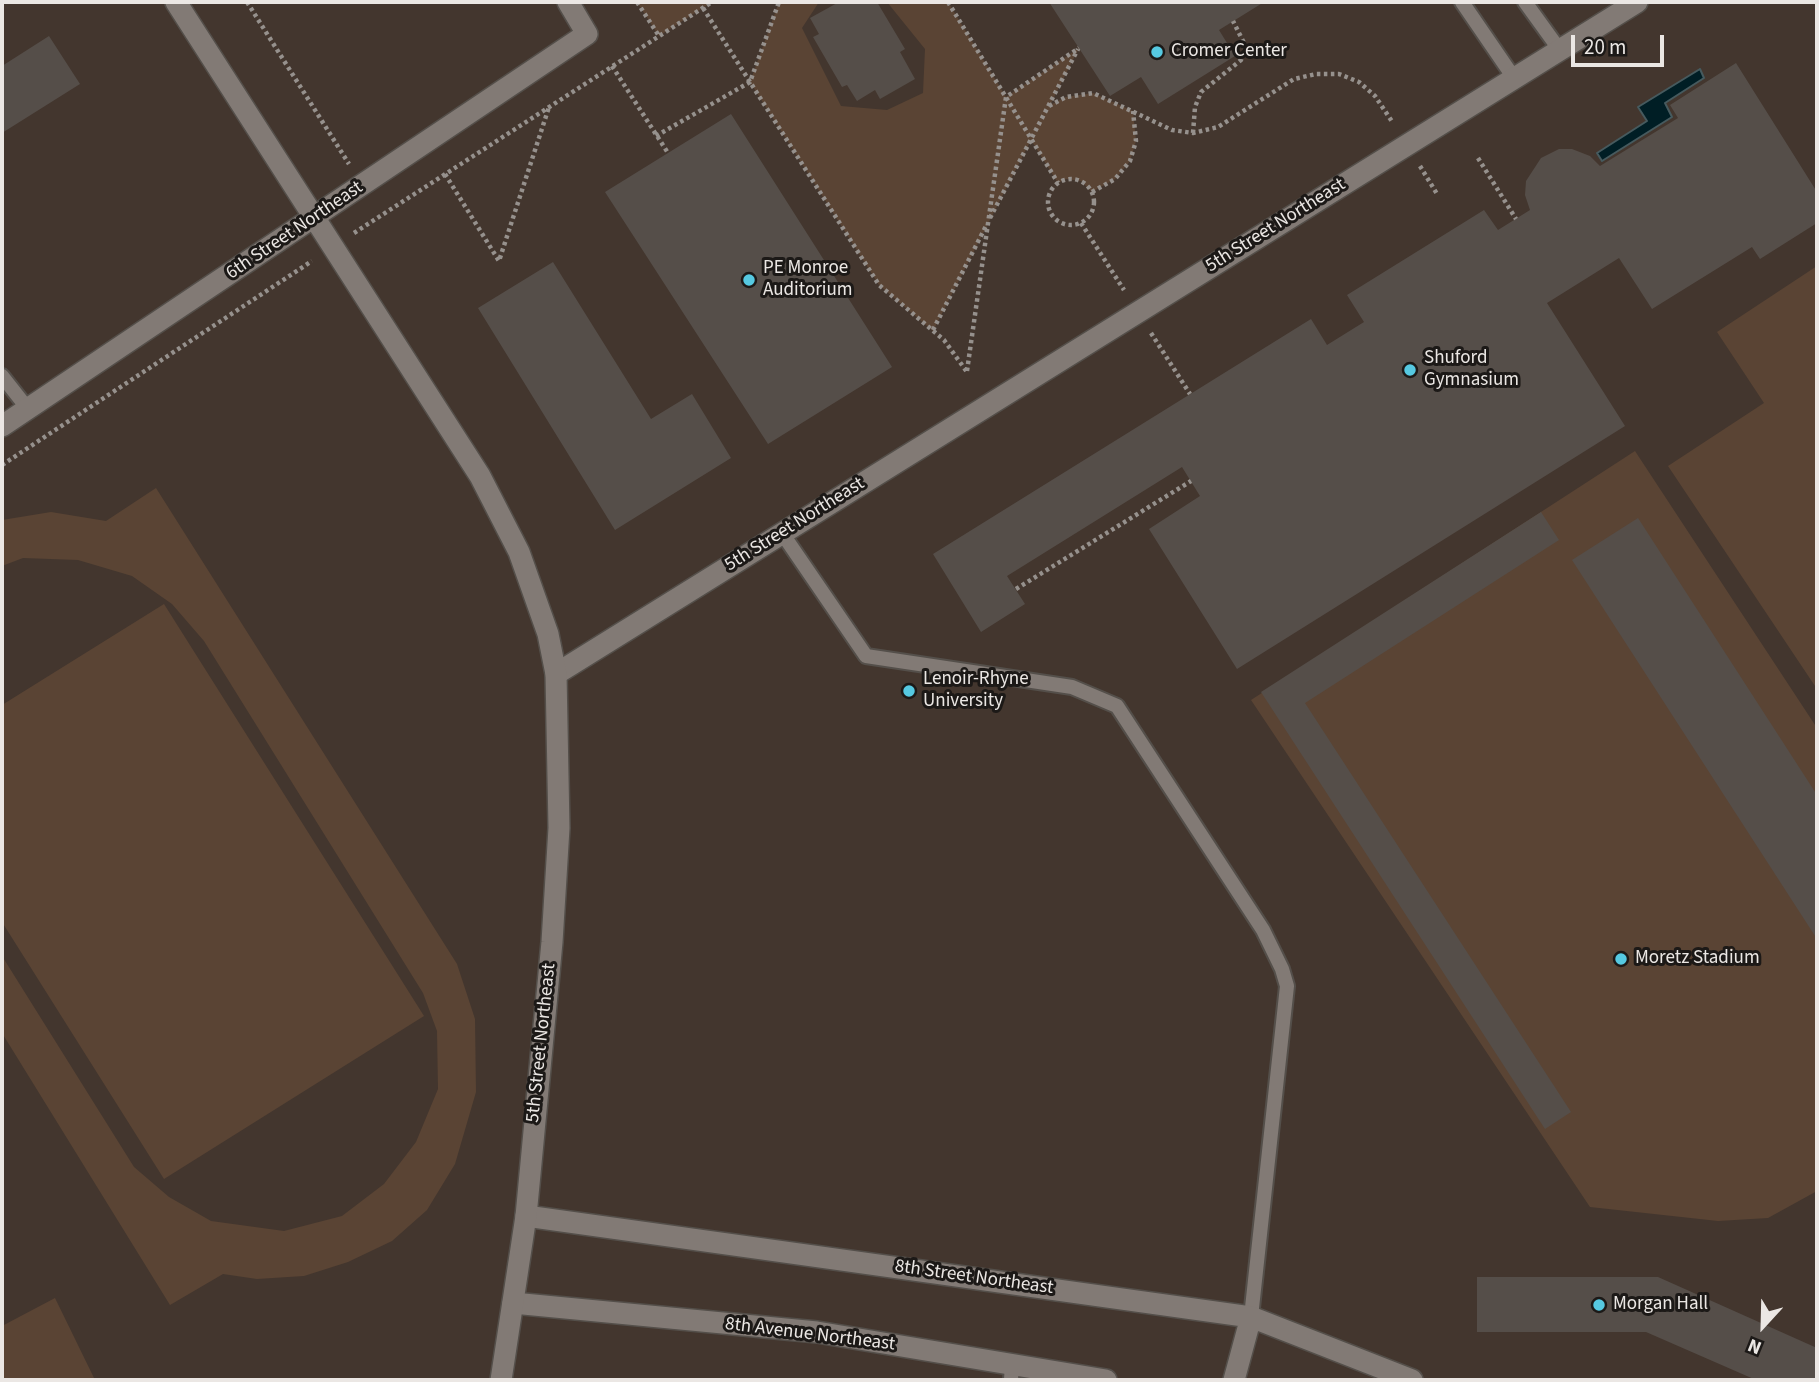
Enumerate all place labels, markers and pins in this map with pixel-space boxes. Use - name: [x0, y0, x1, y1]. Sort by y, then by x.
- place label: Cromer Center: [1171, 41, 1287, 63]
- marker: Cromer Center: [1149, 44, 1165, 60]
- place label: PE Monroe Auditorium: [763, 258, 853, 302]
- marker: PE Monroe Auditorium: [741, 272, 757, 288]
- place label: Shuford Gymnasium: [1424, 348, 1519, 392]
- marker: Shuford Gymnasium: [1402, 362, 1418, 378]
- place label: Lenoir-Rhyne University: [923, 669, 1029, 713]
- marker: Lenoir-Rhyne University: [901, 683, 917, 699]
- place label: Moretz Stadium: [1635, 948, 1760, 970]
- marker: Moretz Stadium: [1613, 951, 1629, 967]
- place label: Morgan Hall: [1613, 1294, 1708, 1316]
- marker: Morgan Hall: [1591, 1297, 1607, 1313]

